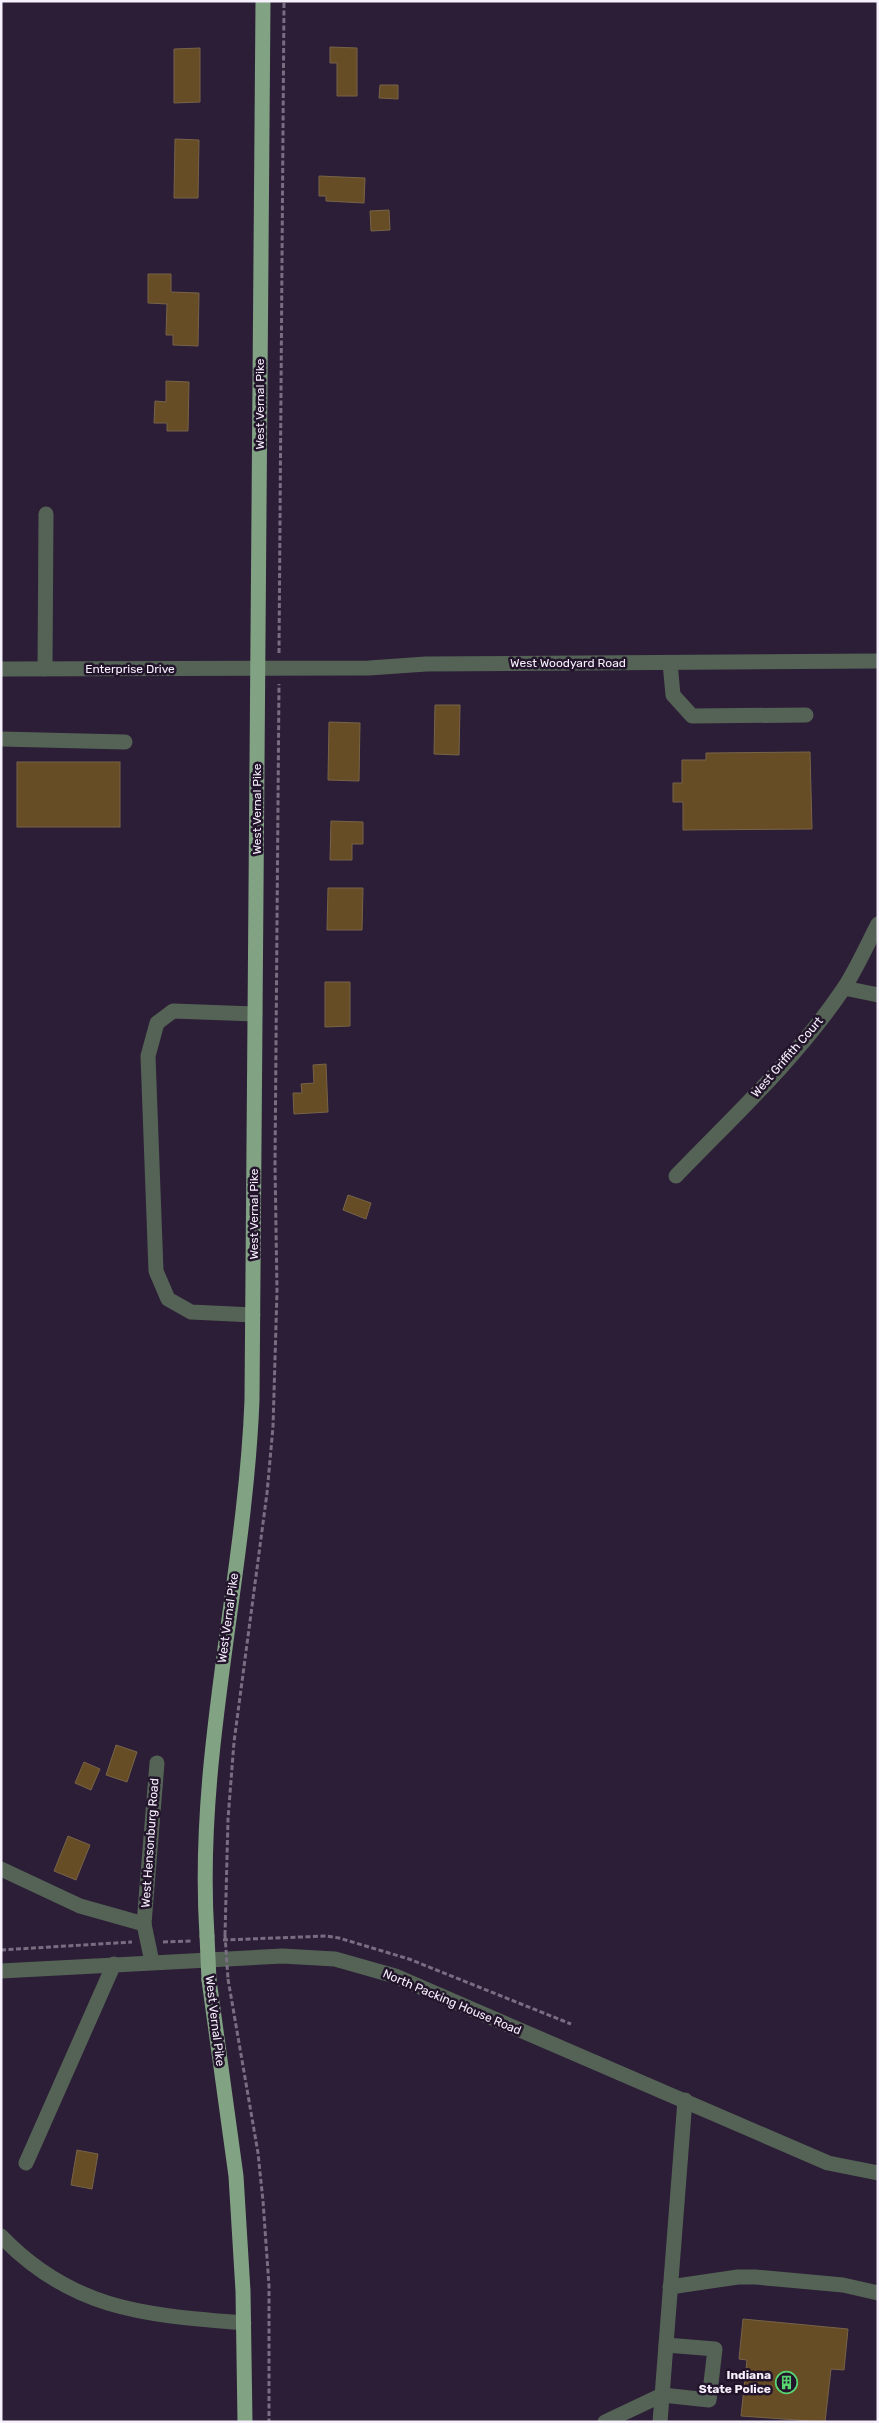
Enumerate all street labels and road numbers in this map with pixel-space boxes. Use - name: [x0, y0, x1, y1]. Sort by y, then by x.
- street label: West Vernal Pike: [253, 358, 267, 450]
- street label: West Woodyard Road: [510, 656, 626, 670]
- street label: Enterprise Drive: [85, 662, 175, 676]
- street label: West Vernal Pike: [250, 763, 264, 855]
- street label: West Griffith Court: [748, 1014, 826, 1100]
- street label: West Vernal Pike: [247, 1168, 261, 1260]
- street label: West Vernal Pike: [215, 1572, 241, 1664]
- street label: West Hensonburg Road: [138, 1778, 162, 1908]
- street label: North Packing House Road: [381, 1966, 523, 2038]
- street label: West Vernal Pike: [203, 1975, 228, 2067]

